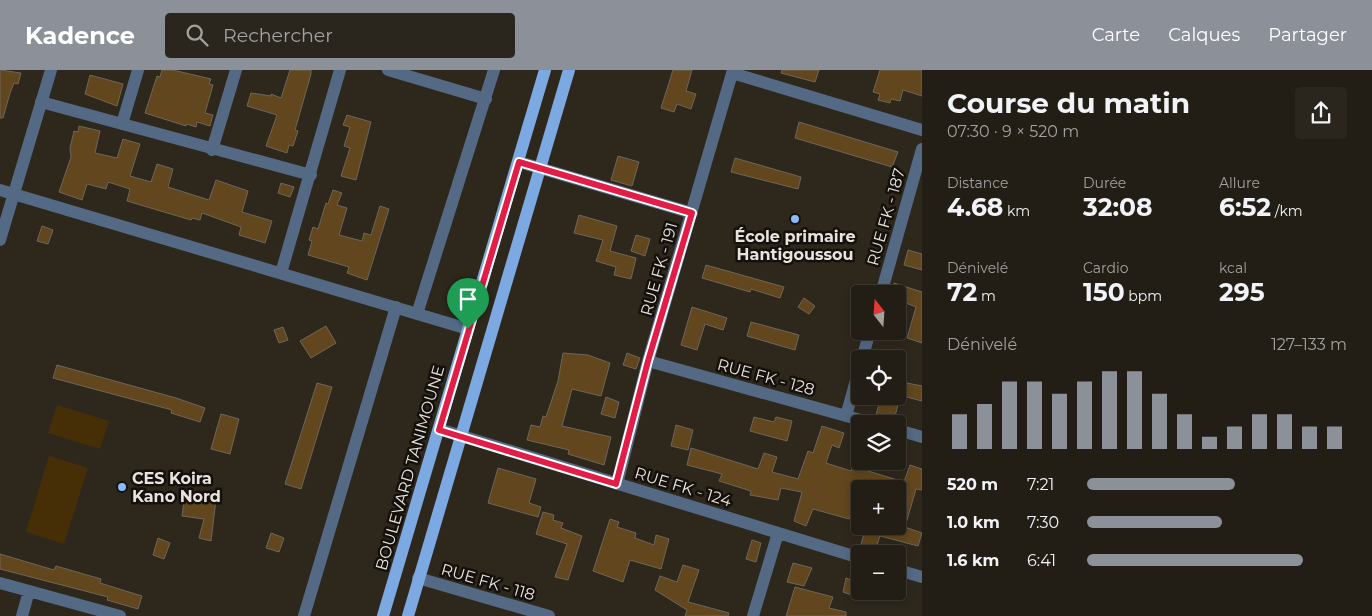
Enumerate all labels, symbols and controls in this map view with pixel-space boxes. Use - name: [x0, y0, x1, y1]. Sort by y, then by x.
- search box: [165, 13, 515, 58]
- text: Kadence: [25, 21, 135, 50]
- icon: search: [183, 21, 211, 49]
- text: Rechercher: [223, 24, 333, 47]
- text: Carte: [1092, 24, 1140, 46]
- text: Calques: [1168, 24, 1240, 46]
- text: Partager: [1268, 24, 1347, 46]
- text: Course du matin: [947, 86, 1190, 120]
- button: share: [1295, 87, 1347, 139]
- text: 07:30 · 9 × 520 m: [947, 122, 1079, 141]
- street label: RUE FK - 187: [863, 166, 909, 268]
- text: Distance: [947, 174, 1009, 192]
- text: Durée: [1083, 174, 1126, 192]
- text: Allure: [1219, 174, 1260, 192]
- text: 4.68: [947, 192, 1003, 222]
- text: 32:08: [1083, 192, 1152, 222]
- text: 6:52: [1219, 192, 1271, 222]
- text: km: [1003, 202, 1030, 220]
- text: /km: [1271, 202, 1303, 220]
- marker: École primaire Hantigoussou: [789, 213, 801, 225]
- street label: RUE FK - 191: [637, 220, 681, 318]
- place label: École primaire Hantigoussou: [735, 227, 855, 264]
- text: Dénivelé: [947, 259, 1008, 277]
- text: Cardio: [1083, 259, 1129, 277]
- text: kcal: [1219, 259, 1247, 277]
- text: 72: [947, 277, 977, 307]
- text: 150: [1083, 277, 1125, 307]
- text: 295: [1219, 277, 1265, 307]
- pin: [447, 278, 489, 329]
- icon: arrive: [454, 285, 482, 313]
- north arrow: [851, 285, 906, 340]
- map controls: [851, 285, 906, 600]
- text: m: [977, 287, 996, 305]
- text: bpm: [1125, 287, 1162, 305]
- text: Dénivelé: [947, 335, 1017, 354]
- text: 127–133 m: [1271, 335, 1347, 354]
- button: locate: [851, 350, 906, 405]
- street label: RUE FK - 128: [715, 355, 817, 399]
- street label: BOULEVARD TANIMOUNE: [372, 363, 448, 573]
- button: layers: [851, 415, 906, 470]
- street label: RUE FK - 124: [632, 463, 734, 511]
- place label: CES Koira Kano Nord: [132, 469, 221, 506]
- text: 520 m: [947, 475, 998, 494]
- text: 7:21: [1027, 475, 1054, 494]
- button: +: [851, 480, 906, 535]
- marker: CES Koira Kano Nord: [116, 481, 128, 493]
- text: 1.0 km: [947, 513, 1000, 532]
- text: 7:30: [1027, 513, 1059, 532]
- button: −: [851, 545, 906, 600]
- text: 1.6 km: [947, 551, 999, 570]
- text: 6:41: [1027, 551, 1056, 570]
- street label: RUE FK - 118: [439, 560, 537, 604]

